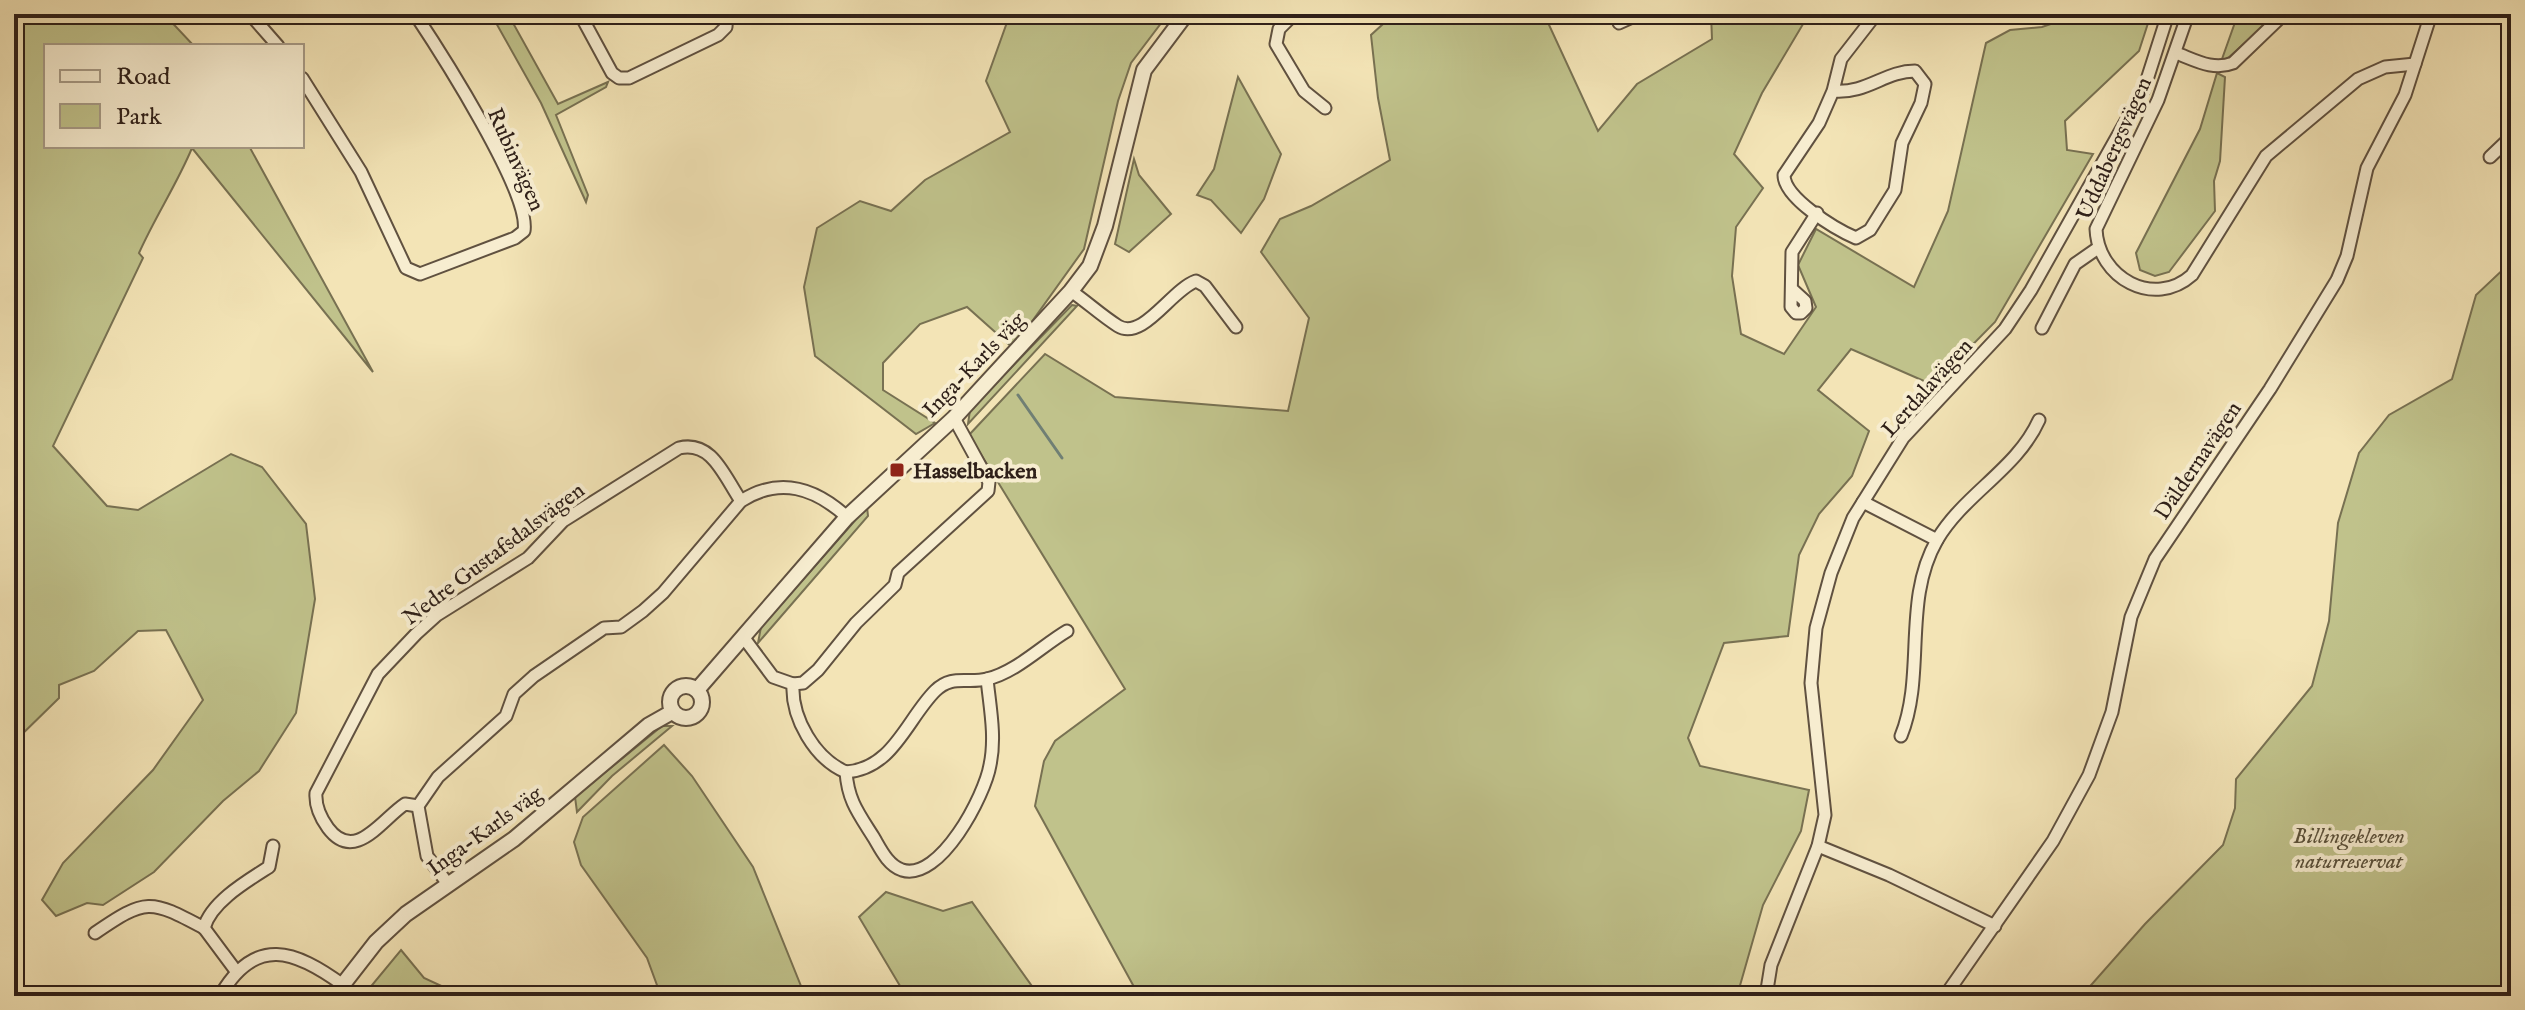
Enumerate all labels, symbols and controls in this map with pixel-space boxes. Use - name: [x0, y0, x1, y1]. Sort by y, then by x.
- legend: [44, 44, 304, 148]
- text: Road: [116, 62, 170, 93]
- street label: Uddabergsvägen: [2071, 73, 2159, 225]
- text: Park: [116, 102, 162, 133]
- street label: Rubinvägen: [480, 104, 550, 216]
- street label: Inga-Karls väg: [917, 306, 1032, 424]
- street label: Lerdalavägen: [1876, 333, 1979, 444]
- street label: Däldernavägen: [2149, 396, 2249, 526]
- place label: Hasselbacken: [913, 458, 1037, 486]
- marker: Hasselbacken: [888, 461, 906, 479]
- street label: Nedre Gustafsdalsvägen: [398, 477, 591, 632]
- street label: Inga-Karls väg: [422, 780, 549, 883]
- park label: Billingekleven naturreservat: [2293, 823, 2405, 876]

